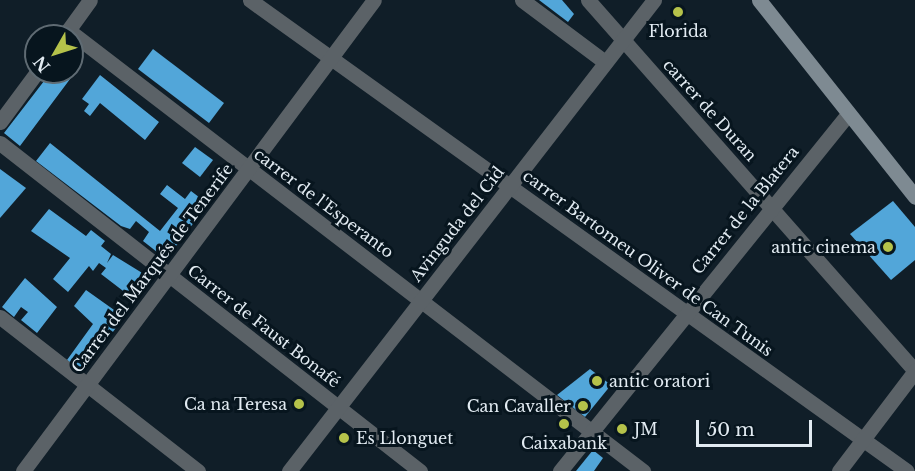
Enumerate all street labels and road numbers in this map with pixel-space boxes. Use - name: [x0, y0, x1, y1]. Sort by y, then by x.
- street label: carrer de Duran: [659, 55, 761, 165]
- street label: Carrer de la Blatera: [687, 142, 803, 278]
- street label: carrer de l'Esperanto: [250, 144, 398, 262]
- street label: Carrer del Marqués de Tenerife: [67, 159, 237, 377]
- street label: Avinguda del Cid: [406, 163, 508, 285]
- street label: carrer Bartomeu Oliver de Can Tunis: [519, 165, 777, 361]
- street label: Carrer de Faust Bonafé: [184, 260, 344, 392]

